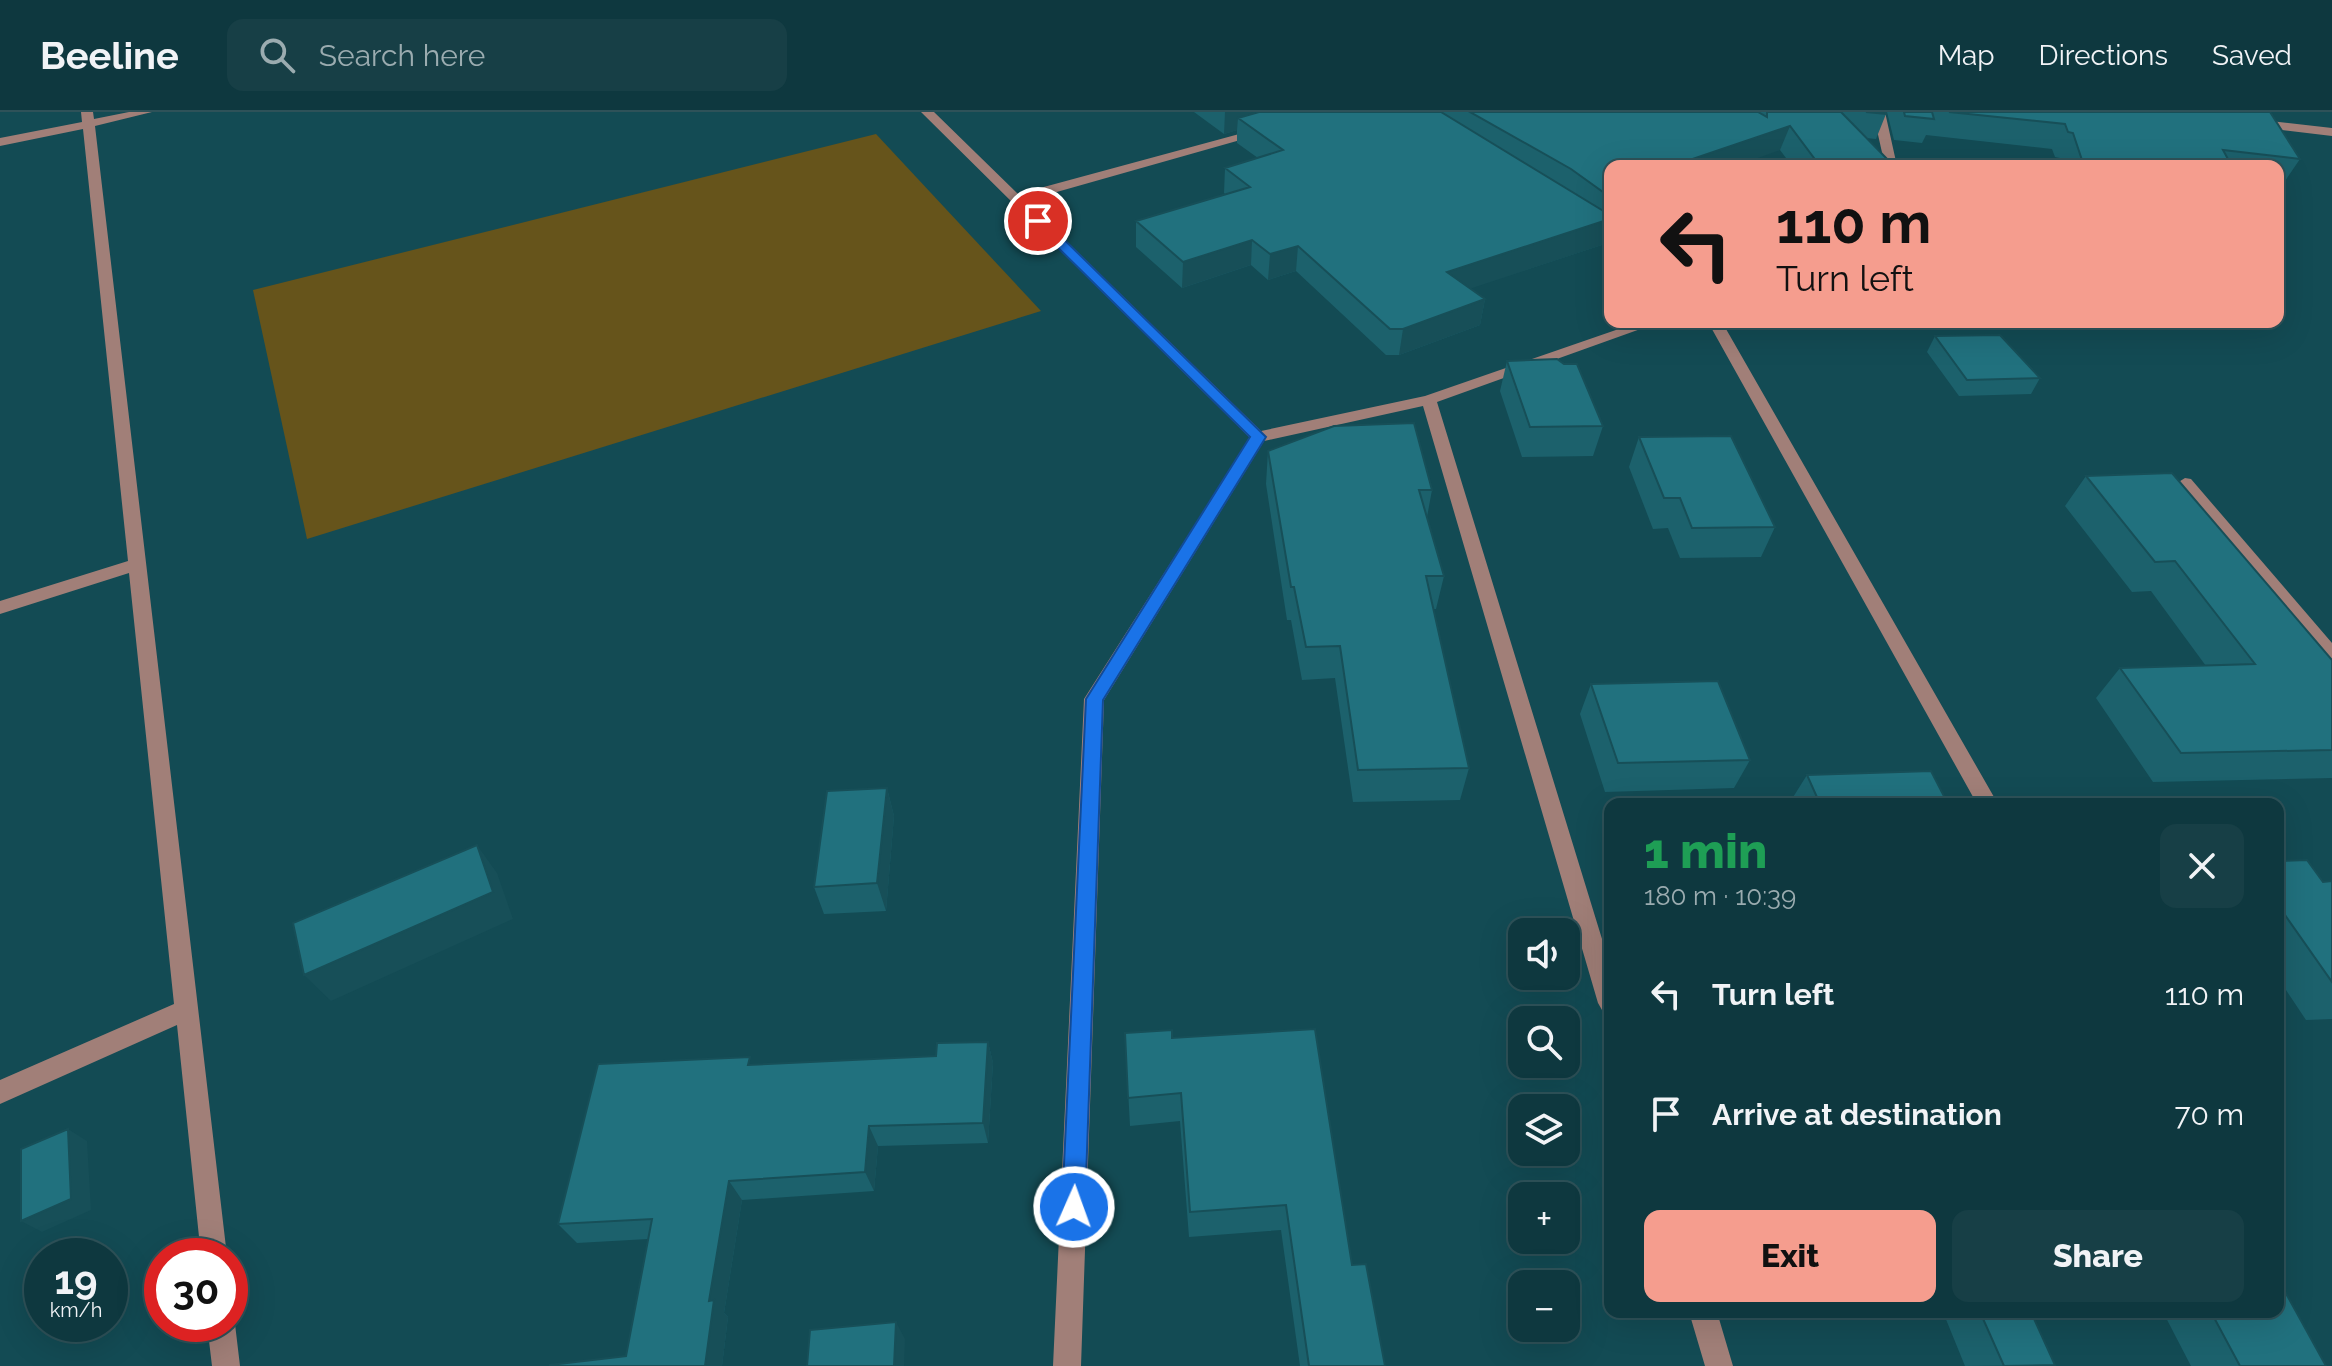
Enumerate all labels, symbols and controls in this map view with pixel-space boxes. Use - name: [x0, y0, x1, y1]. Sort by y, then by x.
- search box: [227, 19, 787, 91]
- text: Beeline: [40, 33, 179, 78]
- icon: search: [255, 33, 299, 77]
- text: Search here: [319, 38, 485, 73]
- text: Map: [1938, 39, 1995, 72]
- text: Directions: [2039, 39, 2168, 72]
- text: Saved: [2212, 39, 2292, 72]
- pin: [1004, 187, 1072, 255]
- text: 110 m: [1776, 190, 1931, 256]
- icon: left: [1644, 192, 1748, 296]
- icon: arrive: [1016, 199, 1060, 243]
- text: Turn left: [1776, 257, 1914, 299]
- text: 1 min: [1644, 823, 1767, 879]
- button: close: [2160, 824, 2244, 908]
- text: 180 m · 10:39: [1644, 881, 1796, 911]
- map controls: [1508, 918, 1580, 1342]
- button: sound: [1508, 918, 1580, 990]
- icon: left: [1644, 972, 1688, 1016]
- text: Turn left: [1712, 977, 1834, 1012]
- text: 110 m: [2165, 977, 2244, 1012]
- button: search: [1508, 1006, 1580, 1078]
- icon: arrive: [1644, 1092, 1688, 1136]
- button: layers: [1508, 1094, 1580, 1166]
- text: Arrive at destination: [1712, 1097, 2002, 1132]
- text: 70 m: [2174, 1097, 2244, 1132]
- position arrow: [1032, 1165, 1116, 1249]
- button: +: [1508, 1182, 1580, 1254]
- button: Exit: [1644, 1210, 1936, 1302]
- button: Share: [1952, 1210, 2244, 1302]
- speed limit sign: 30: [144, 1238, 248, 1342]
- text: 19: [54, 1256, 98, 1303]
- button: −: [1508, 1270, 1580, 1342]
- text: km/h: [50, 1298, 102, 1322]

